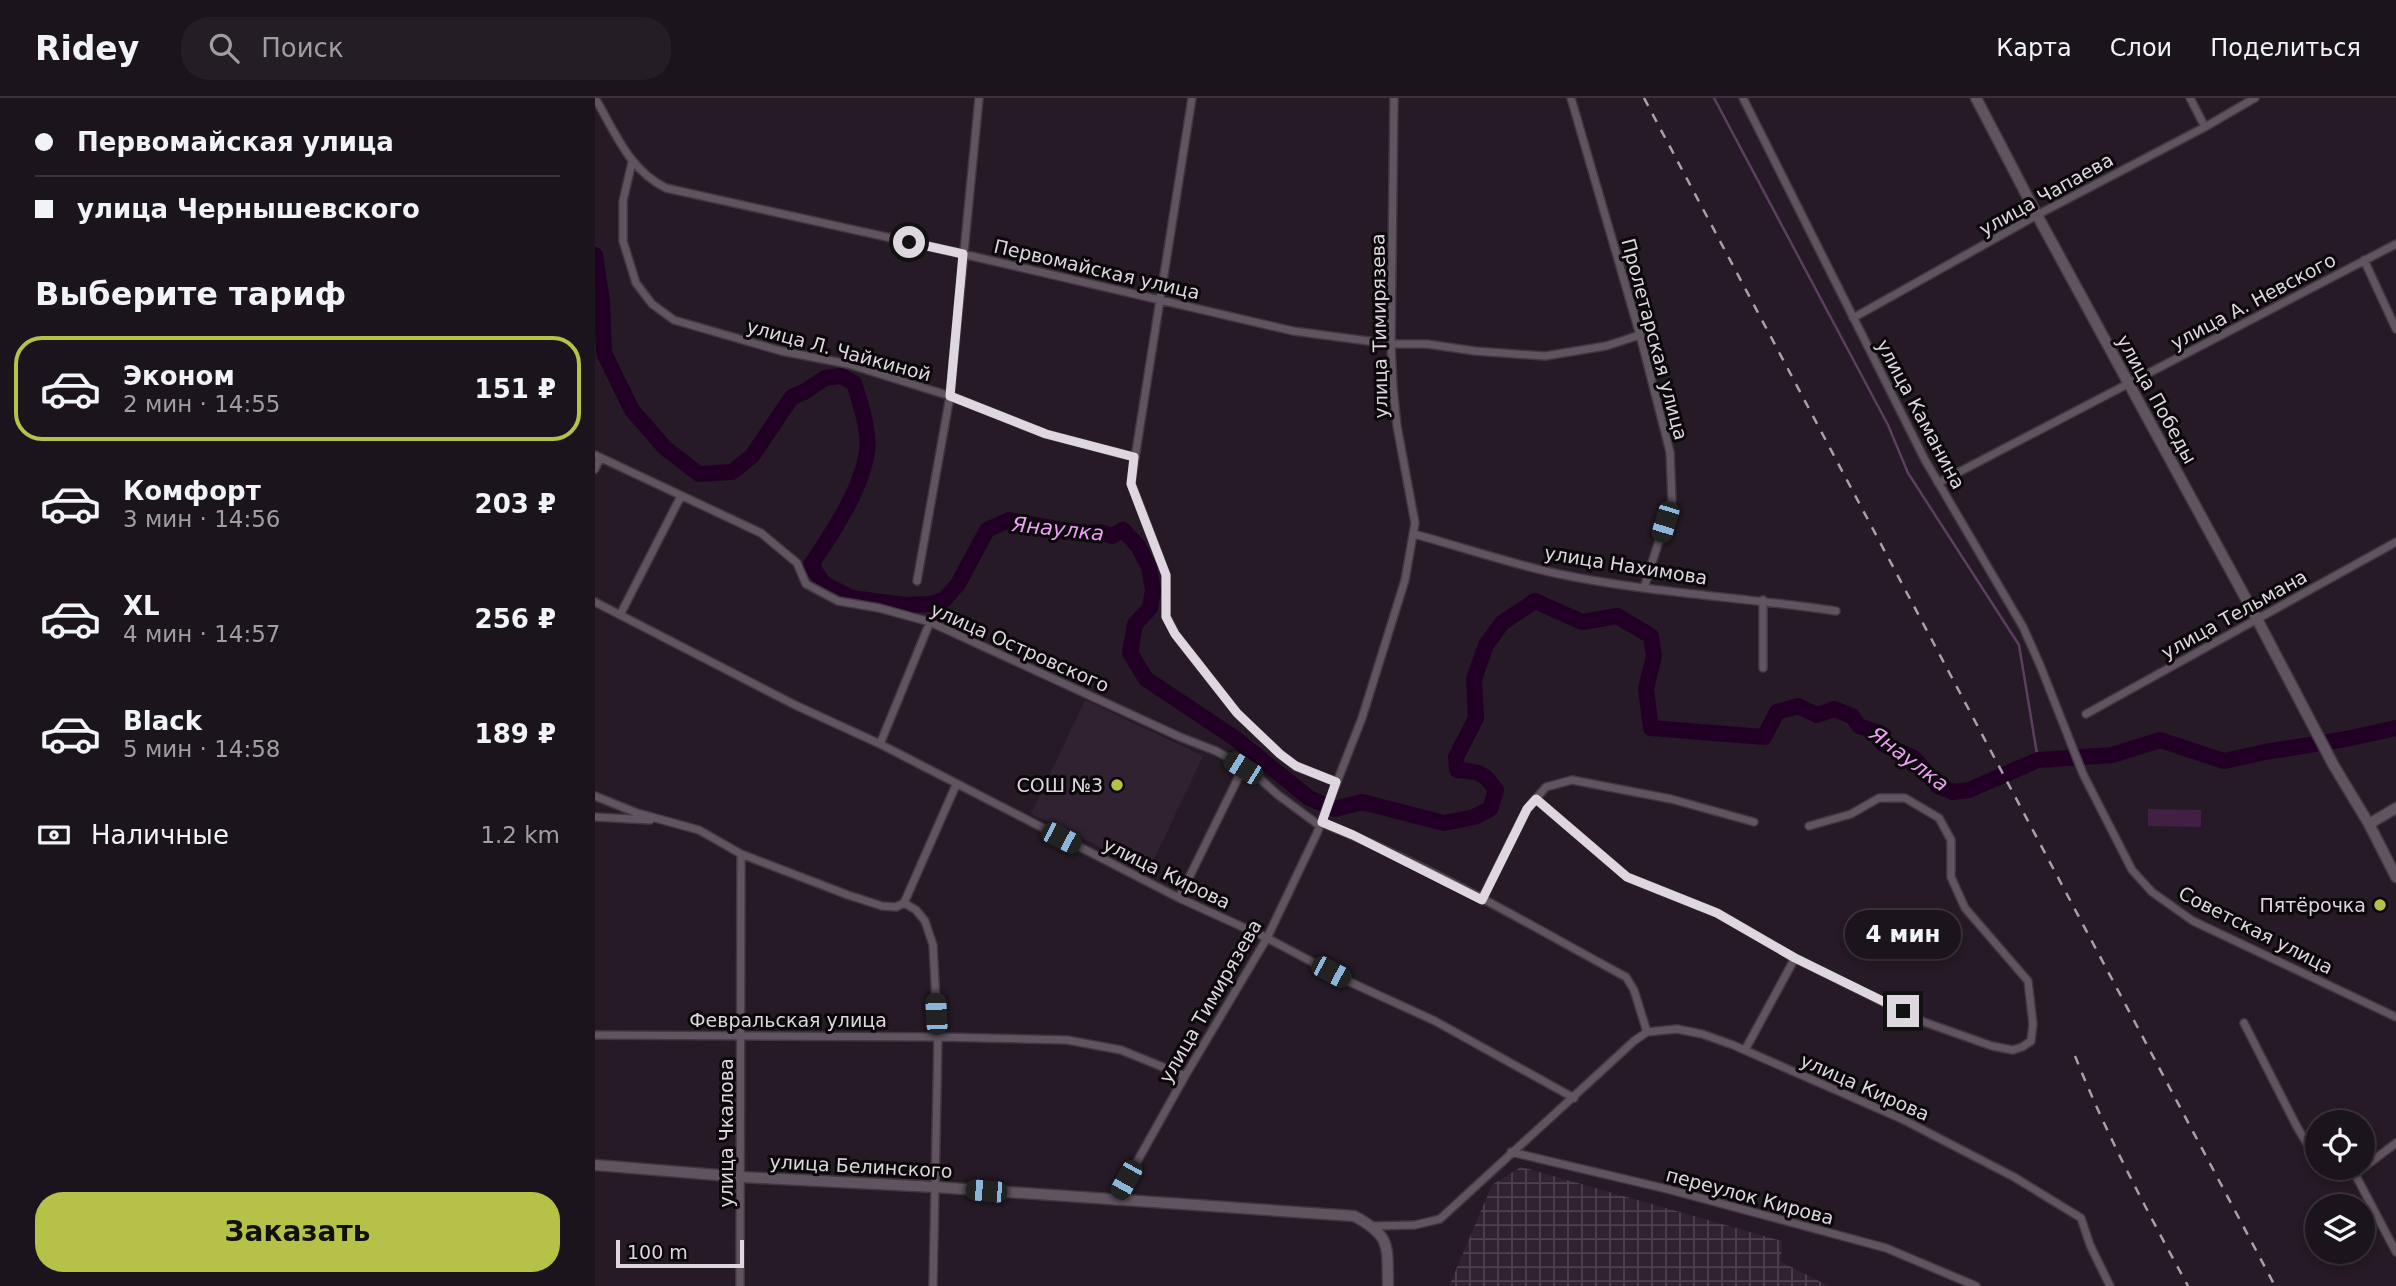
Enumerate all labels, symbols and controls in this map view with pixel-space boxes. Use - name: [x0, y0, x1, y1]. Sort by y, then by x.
- search box: [181, 17, 671, 80]
- text: Ridey: [35, 29, 139, 68]
- icon: search: [205, 29, 243, 67]
- text: Поиск: [261, 33, 344, 63]
- text: Карта: [1996, 34, 2072, 62]
- text: Слои: [2110, 34, 2172, 62]
- text: Поделиться: [2210, 34, 2361, 62]
- text: Первомайская улица: [77, 127, 394, 157]
- street label: улица Чапаева: [1975, 148, 2117, 240]
- text: улица Чернышевского: [77, 194, 420, 224]
- route start: [893, 226, 925, 258]
- street label: улица Тимирязева: [1366, 233, 1392, 419]
- street label: Первомайская улица: [992, 235, 1202, 303]
- street label: Пролетарская улица: [1617, 236, 1693, 442]
- street label: улица А. Невского: [2167, 248, 2339, 354]
- text: Выберите тариф: [35, 275, 346, 313]
- street label: улица Л. Чайкиной: [744, 315, 934, 385]
- street label: улица Победы: [2113, 331, 2201, 467]
- street label: улица Каманина: [1872, 335, 1970, 493]
- icon: car: [39, 357, 102, 420]
- text: Эконом: [123, 361, 235, 391]
- text: 151 ₽: [475, 374, 556, 404]
- text: 2 мин · 14:55: [123, 391, 281, 417]
- icon: car: [39, 472, 102, 535]
- text: Комфорт: [123, 476, 261, 506]
- text: 203 ₽: [475, 489, 556, 519]
- car: [1649, 499, 1682, 545]
- text: 3 мин · 14:56: [123, 506, 281, 532]
- water label: Янаулка: [1010, 512, 1105, 546]
- street label: улица Нахимова: [1543, 541, 1709, 589]
- street label: улица Тельмана: [2157, 565, 2311, 663]
- icon: car: [39, 587, 102, 650]
- text: XL: [123, 591, 160, 621]
- street label: улица Островского: [927, 598, 1113, 696]
- text: 256 ₽: [475, 604, 556, 634]
- text: 4 мин · 14:57: [123, 621, 281, 647]
- icon: car: [39, 702, 102, 765]
- text: Black: [123, 706, 202, 736]
- text: 189 ₽: [475, 719, 556, 749]
- water label: Янаулка: [1864, 721, 1953, 796]
- text: 5 мин · 14:58: [123, 736, 281, 762]
- car: [1220, 748, 1267, 788]
- place label: СОШ №3: [1017, 774, 1103, 796]
- marker: СОШ №3: [1109, 777, 1125, 793]
- icon: cash: [35, 816, 73, 854]
- car: [1038, 819, 1085, 857]
- text: Наличные: [91, 820, 229, 850]
- text: 1.2 km: [480, 822, 560, 848]
- street label: улица Кирова: [1100, 833, 1234, 913]
- street label: Советская улица: [2175, 882, 2337, 978]
- place label: Пятёрочка: [2259, 894, 2366, 916]
- marker: Пятёрочка: [2372, 897, 2388, 913]
- callout: 4 мин: [1845, 909, 1961, 958]
- street label: улица Тимирязева: [1154, 915, 1266, 1087]
- text: 4 мин: [1866, 921, 1940, 947]
- car: [1308, 953, 1355, 991]
- car: [925, 992, 948, 1036]
- route end: [1887, 995, 1919, 1027]
- street label: Февральская улица: [689, 1009, 887, 1031]
- street label: улица Кирова: [1797, 1049, 1933, 1125]
- street label: улица Чкалова: [715, 1058, 737, 1208]
- map controls: [2305, 1110, 2375, 1264]
- button: locate: [2305, 1110, 2375, 1180]
- street label: улица Белинского: [769, 1150, 953, 1182]
- car: [1107, 1157, 1146, 1203]
- street label: переулок Кирова: [1664, 1163, 1836, 1229]
- car: [965, 1179, 1008, 1203]
- button: Заказать: [35, 1192, 560, 1272]
- button: layers: [2305, 1194, 2375, 1264]
- scale bar: [616, 1237, 744, 1269]
- text: 100 m: [627, 1241, 688, 1263]

